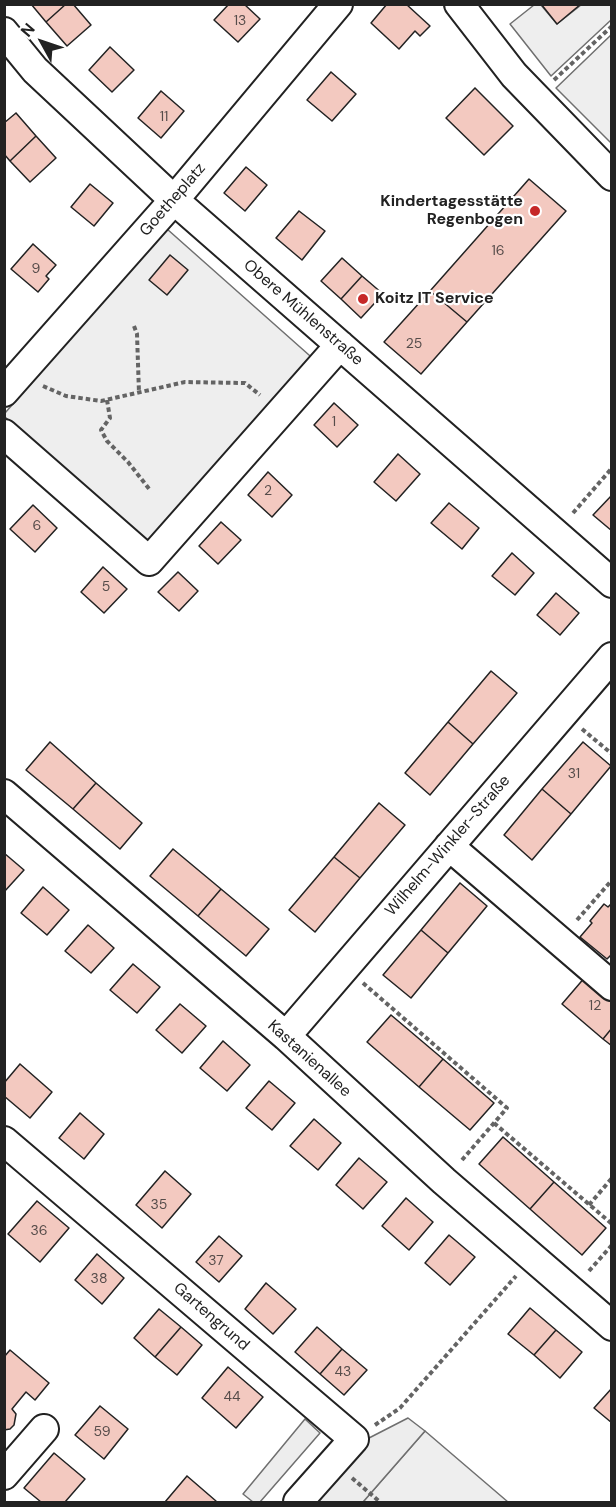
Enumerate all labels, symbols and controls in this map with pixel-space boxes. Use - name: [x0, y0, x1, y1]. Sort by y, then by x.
- north arrow: [12, 12, 72, 72]
- house number: 13: [234, 13, 246, 29]
- text: N: [16, 19, 40, 41]
- house number: 11: [160, 109, 168, 125]
- street label: Goetheplatz: [136, 159, 210, 241]
- place label: Kindertagesstätte Regenbogen: [380, 192, 523, 230]
- marker: Kindertagesstätte Regenbogen: [528, 204, 542, 218]
- house number: 16: [491, 243, 505, 259]
- street label: Obere Mühlenstraße: [239, 256, 367, 370]
- house number: 9: [32, 261, 40, 277]
- place label: Koitz IT Service: [375, 289, 494, 309]
- marker: Koitz IT Service: [356, 292, 370, 306]
- house number: 25: [406, 336, 422, 352]
- house number: 1: [332, 414, 336, 430]
- house number: 2: [264, 483, 272, 499]
- house number: 6: [33, 518, 41, 534]
- house number: 5: [102, 579, 110, 595]
- house number: 31: [568, 766, 580, 782]
- street label: Wilhelm-Winkler-Straße: [382, 772, 514, 920]
- house number: 12: [589, 998, 601, 1014]
- street label: Kastanienallee: [263, 1017, 355, 1101]
- house number: 35: [151, 1197, 167, 1213]
- house number: 36: [30, 1223, 48, 1239]
- house number: 37: [208, 1253, 224, 1269]
- house number: 38: [91, 1271, 107, 1287]
- street label: Gartengrund: [169, 1279, 253, 1355]
- house number: 43: [335, 1364, 351, 1380]
- house number: 44: [224, 1389, 240, 1405]
- house number: 59: [94, 1424, 110, 1440]

